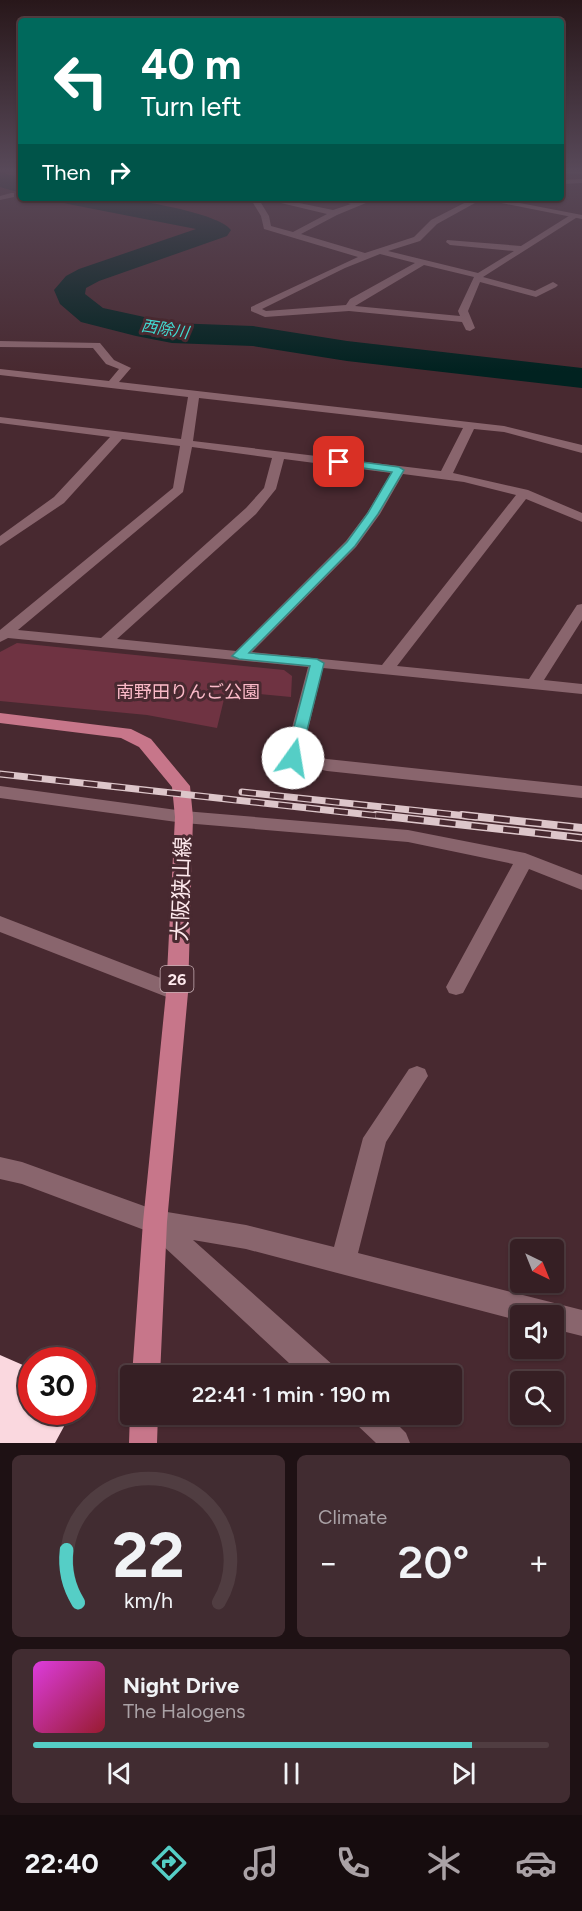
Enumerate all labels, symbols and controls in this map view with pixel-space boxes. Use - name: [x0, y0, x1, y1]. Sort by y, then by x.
- text: 40 m: [141, 39, 241, 90]
- icon: left: [42, 42, 120, 120]
- text: Turn left: [141, 90, 241, 123]
- icon: right: [103, 156, 136, 189]
- text: Then: [42, 159, 91, 186]
- water label: 西除川: [140, 316, 192, 342]
- pin: [313, 436, 364, 487]
- icon: arrive: [322, 445, 355, 478]
- park label: 南野田りんご公園: [116, 681, 260, 703]
- position arrow: [261, 726, 325, 790]
- street label: 大阪狭山線: [167, 836, 195, 942]
- road number: 26: [160, 966, 194, 992]
- north arrow: [510, 1239, 564, 1293]
- map controls: [510, 1239, 564, 1425]
- button: sound: [510, 1305, 564, 1359]
- speed limit sign: 30: [18, 1347, 96, 1425]
- button: search: [510, 1371, 564, 1425]
- text: 22:41 · 1 min · 190 m: [192, 1381, 390, 1408]
- text: Climate: [318, 1505, 387, 1529]
- text: 22: [112, 1518, 185, 1593]
- text: 20°: [398, 1535, 469, 1589]
- text: −: [318, 1543, 339, 1582]
- text: +: [528, 1543, 549, 1582]
- text: km/h: [124, 1588, 173, 1613]
- text: Night Drive: [123, 1672, 239, 1699]
- text: The Halogens: [123, 1699, 245, 1723]
- icon: previous: [103, 1757, 136, 1790]
- icon: pause: [275, 1757, 308, 1790]
- icon: next: [447, 1757, 480, 1790]
- icon: directions: [148, 1842, 190, 1884]
- icon: music: [240, 1842, 282, 1884]
- icon: phone: [332, 1842, 374, 1884]
- icon: climate: [423, 1842, 465, 1884]
- icon: car: [515, 1842, 557, 1884]
- text: 22:40: [25, 1847, 99, 1880]

